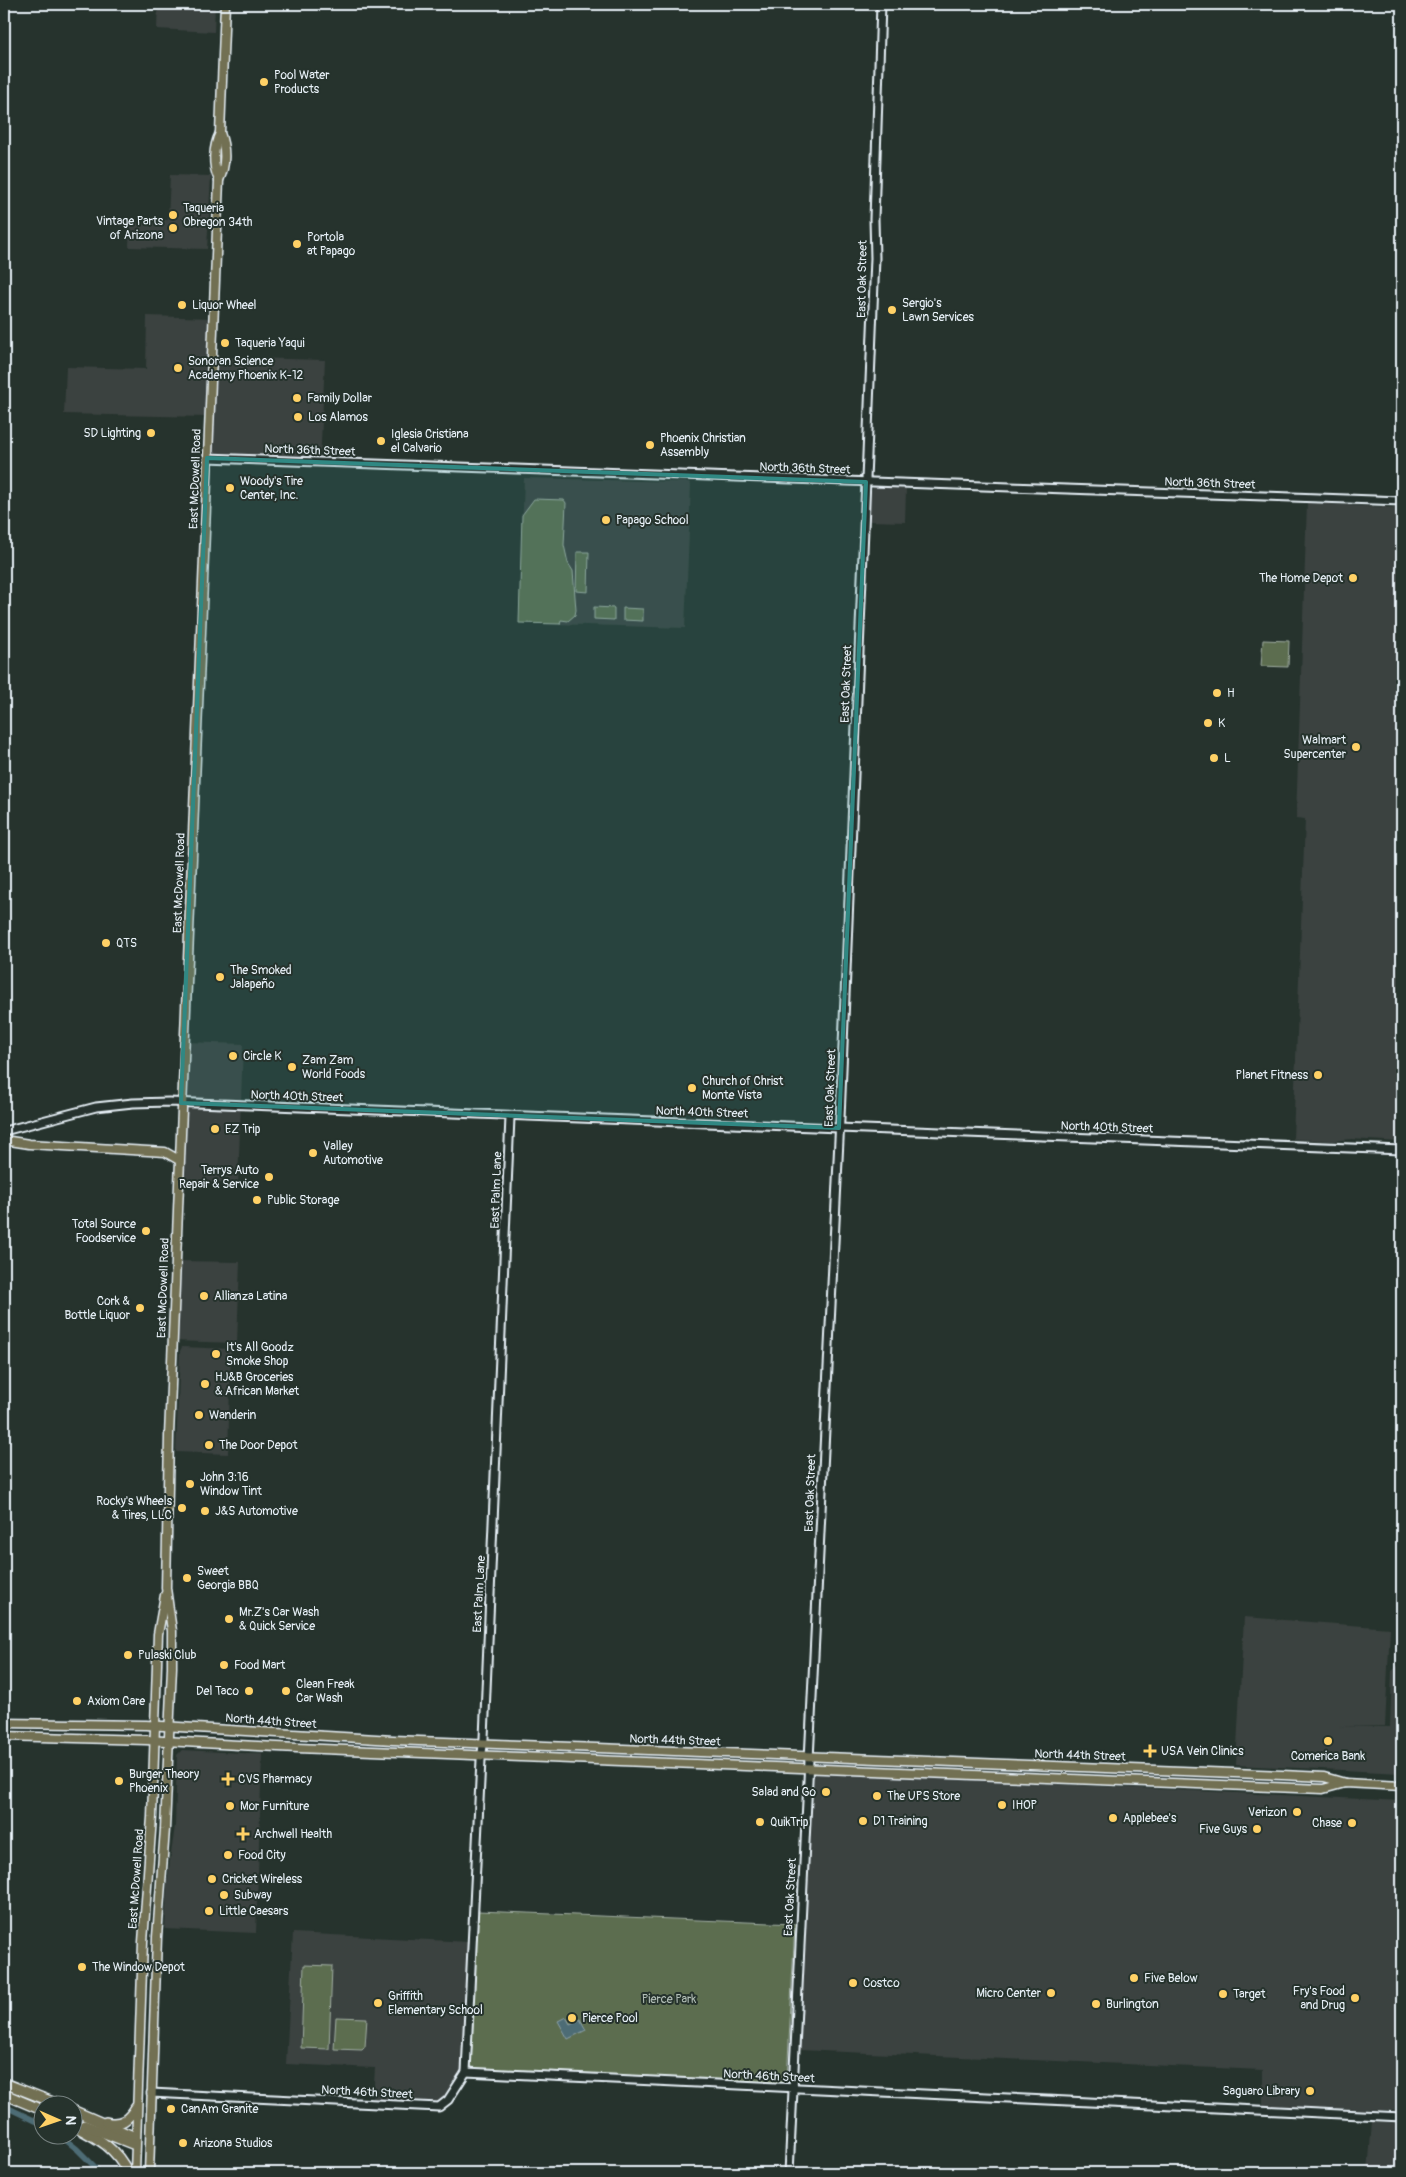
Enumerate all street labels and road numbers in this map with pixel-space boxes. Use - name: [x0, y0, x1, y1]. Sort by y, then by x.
- street label: East Oak Street: [854, 240, 871, 318]
- street label: East McDowell Road: [186, 428, 205, 529]
- street label: North 36th Street: [264, 441, 356, 460]
- street label: North 36th Street: [759, 459, 851, 478]
- street label: North 36th Street: [1164, 474, 1256, 493]
- street label: East Oak Street: [838, 645, 855, 723]
- street label: East McDowell Road: [170, 832, 189, 933]
- street label: East Oak Street: [822, 1049, 839, 1127]
- street label: North 40th Street: [250, 1087, 344, 1106]
- street label: North 40th Street: [655, 1103, 749, 1122]
- street label: North 40th Street: [1060, 1118, 1154, 1137]
- street label: East Palm Lane: [488, 1151, 505, 1229]
- street label: East McDowell Road: [154, 1237, 173, 1338]
- street label: East Oak Street: [802, 1454, 819, 1532]
- street label: East Palm Lane: [470, 1555, 489, 1633]
- street label: North 44th Street: [225, 1711, 317, 1732]
- street label: North 44th Street: [629, 1731, 721, 1750]
- street label: North 44th Street: [1034, 1746, 1126, 1765]
- street label: East McDowell Road: [126, 1828, 147, 1930]
- street label: East Oak Street: [781, 1858, 800, 1936]
- street label: North 46th Street: [723, 2067, 815, 2086]
- street label: North 46th Street: [321, 2083, 413, 2102]

